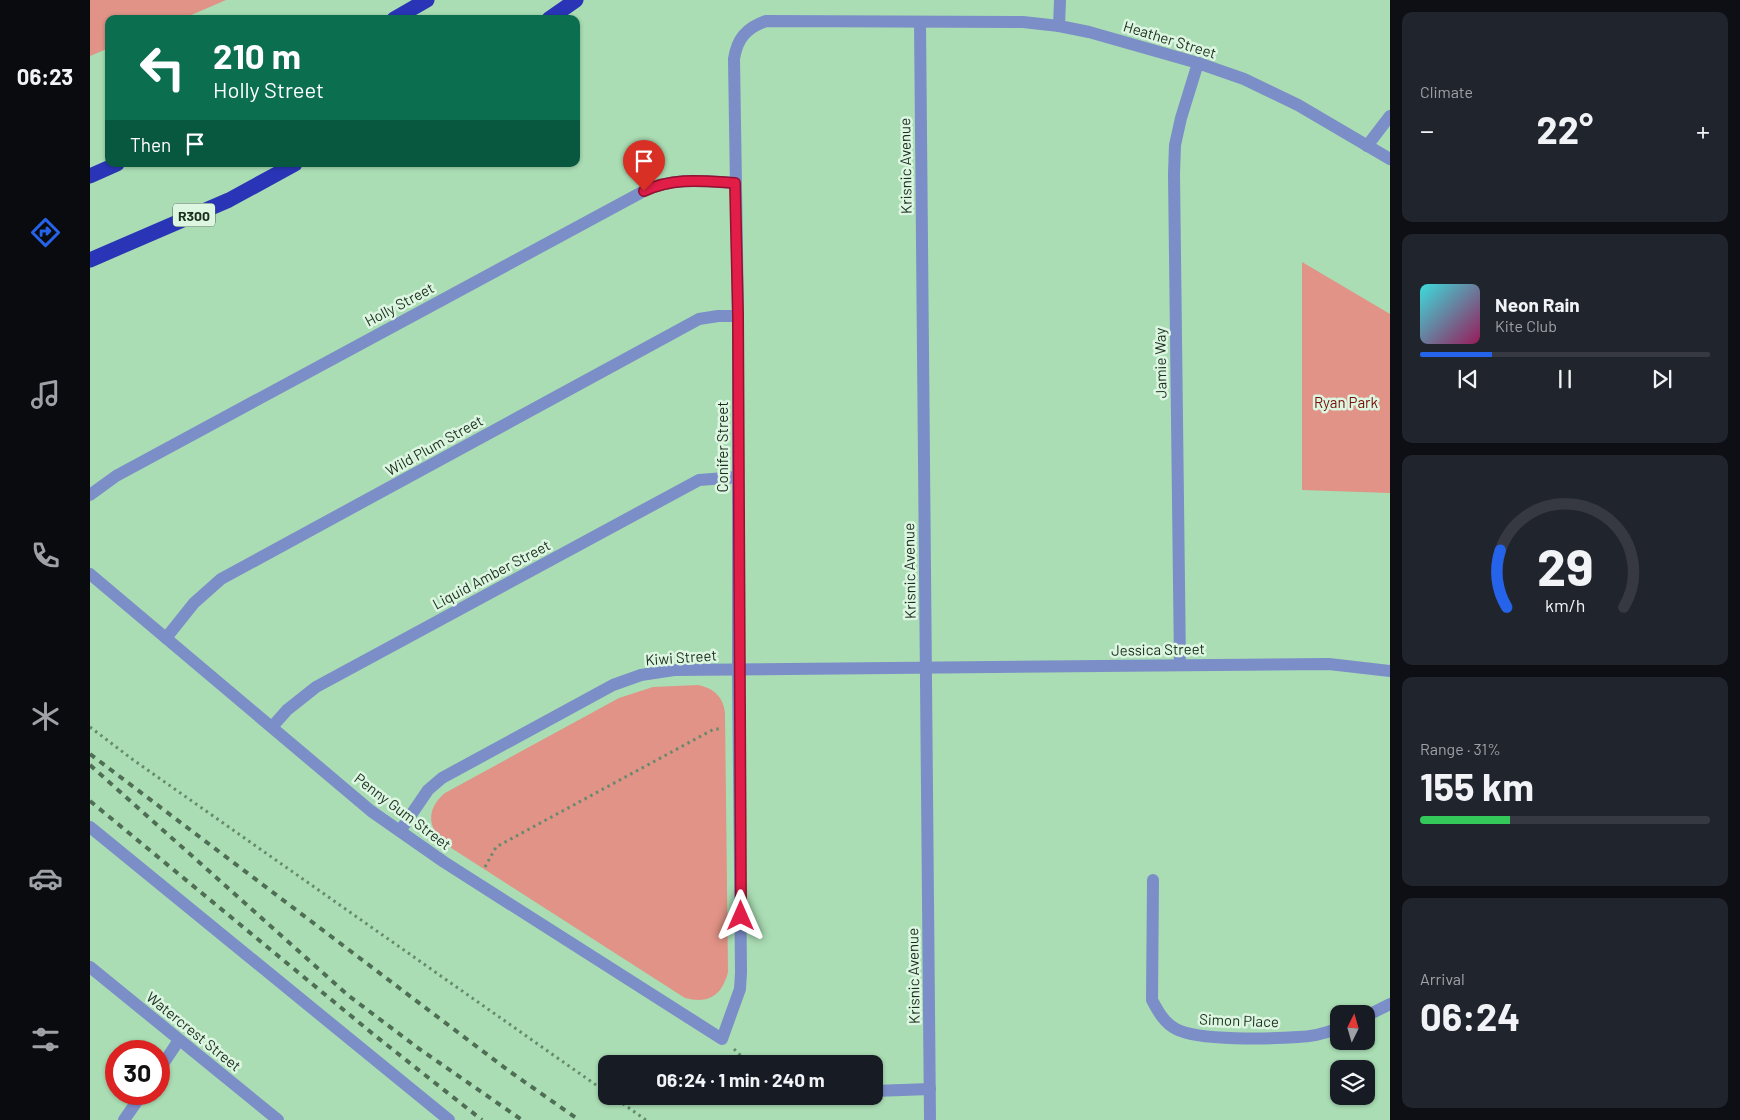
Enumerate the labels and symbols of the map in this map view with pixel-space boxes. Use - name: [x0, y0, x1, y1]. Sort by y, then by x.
- street label: Heather Street: [1121, 16, 1219, 62]
- street label: Krisnic Avenue: [895, 118, 915, 214]
- pin: [623, 140, 665, 191]
- road number: R300: [173, 204, 215, 226]
- street label: Holly Street: [361, 278, 437, 330]
- street label: Jamie Way: [1150, 328, 1170, 398]
- park label: Ryan Park: [1314, 393, 1379, 411]
- street label: Conifer Street: [713, 401, 731, 493]
- street label: Wild Plum Street: [382, 411, 486, 479]
- street label: Krisnic Avenue: [899, 523, 919, 619]
- street label: Liquid Amber Street: [429, 535, 553, 613]
- street label: Jessica Street: [1111, 639, 1205, 659]
- street label: Kiwi Street: [645, 646, 717, 668]
- street label: Penny Gum Street: [351, 769, 455, 853]
- position arrow: [714, 889, 766, 941]
- street label: Krisnic Avenue: [903, 928, 923, 1024]
- street label: Watercrest Street: [143, 987, 245, 1075]
- north arrow: [1330, 1005, 1375, 1050]
- street label: Simon Place: [1199, 1010, 1279, 1030]
- speed limit sign: 30: [105, 1040, 170, 1105]

